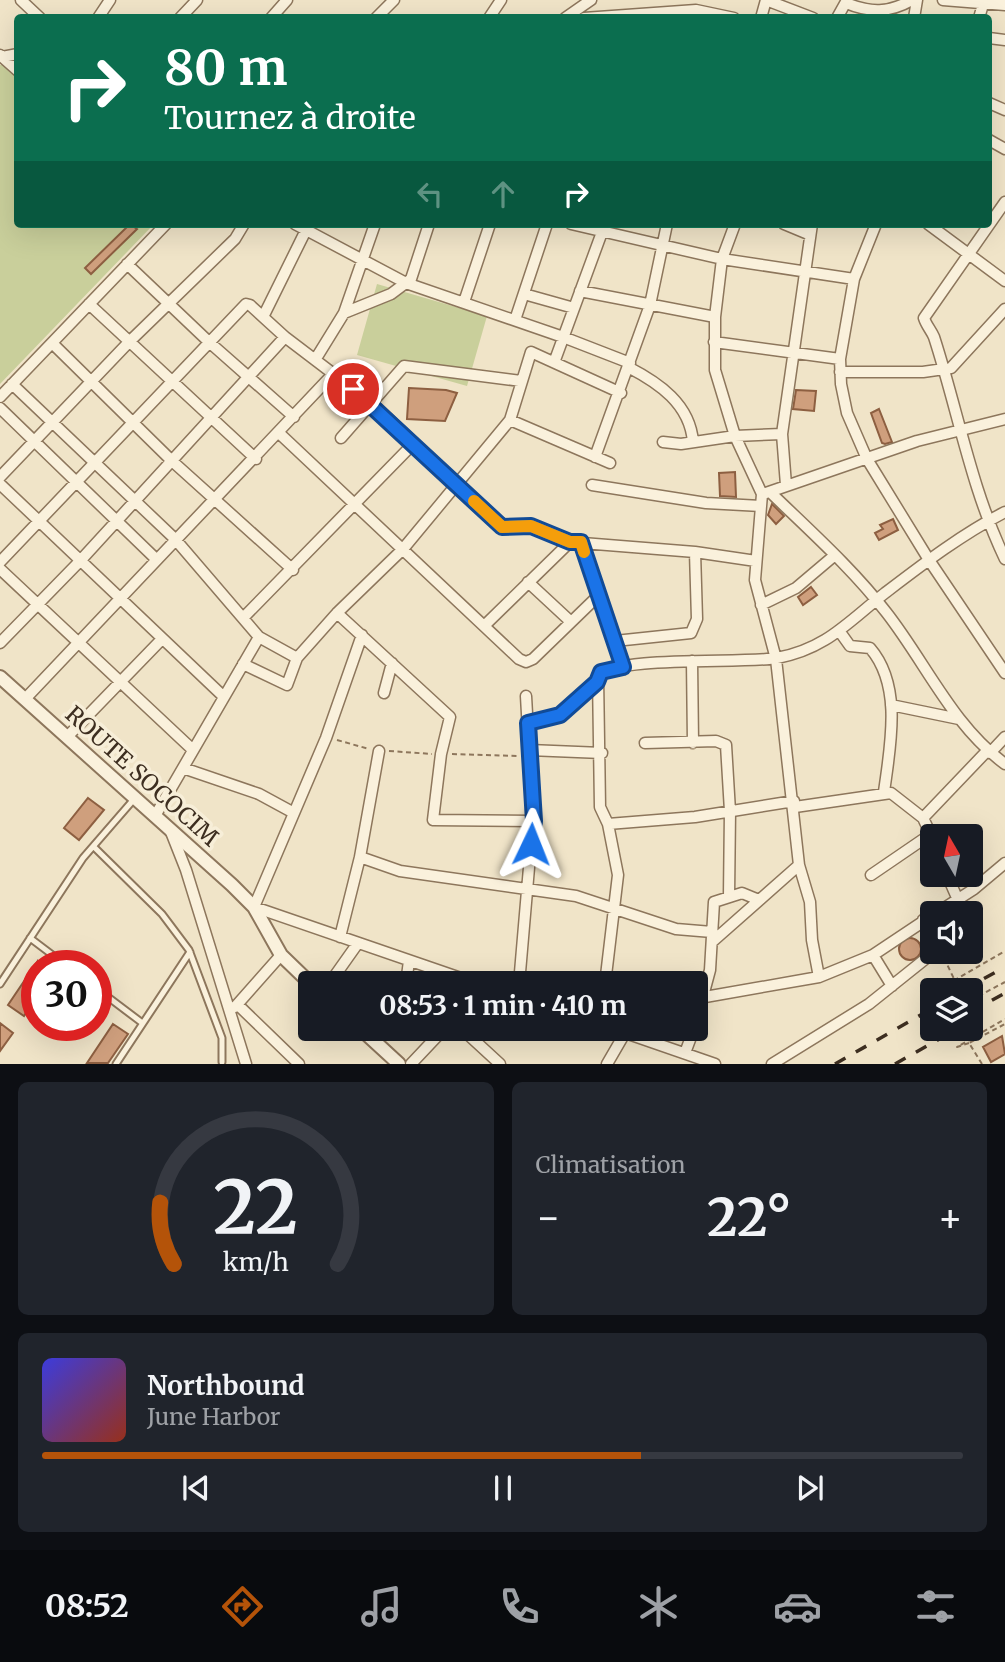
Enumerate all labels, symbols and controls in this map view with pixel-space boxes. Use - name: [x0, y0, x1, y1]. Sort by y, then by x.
- text: 80 m: [164, 37, 287, 98]
- icon: right: [49, 42, 140, 133]
- text: Tournez à droite: [164, 98, 416, 138]
- icon: left: [411, 175, 449, 213]
- icon: ahead: [484, 175, 522, 213]
- icon: right: [557, 175, 595, 213]
- pin: [323, 359, 383, 419]
- icon: arrive: [334, 370, 372, 408]
- street label: ROUTE SOCOCIM: [60, 699, 225, 852]
- position arrow: [494, 807, 568, 881]
- north arrow: [920, 824, 984, 887]
- map controls: [920, 824, 983, 1041]
- button: sound: [920, 901, 983, 964]
- speed limit sign: 30: [21, 950, 112, 1041]
- button: layers: [920, 978, 983, 1041]
- text: 08:53 · 1 min · 410 m: [379, 989, 627, 1022]
- text: Climatisation: [536, 1150, 686, 1179]
- text: 22: [213, 1163, 298, 1255]
- text: 22°: [707, 1185, 791, 1250]
- text: −: [536, 1194, 561, 1241]
- text: +: [938, 1194, 963, 1241]
- text: km/h: [223, 1246, 289, 1278]
- text: Northbound: [147, 1369, 305, 1402]
- text: June Harbor: [147, 1402, 280, 1431]
- icon: previous: [177, 1469, 215, 1507]
- icon: pause: [484, 1469, 522, 1507]
- icon: next: [791, 1469, 829, 1507]
- icon: directions: [218, 1582, 267, 1631]
- icon: music: [357, 1582, 406, 1631]
- icon: phone: [495, 1582, 544, 1631]
- icon: climate: [634, 1582, 683, 1631]
- icon: car: [773, 1582, 822, 1631]
- icon: filters: [911, 1582, 960, 1631]
- text: 08:52: [45, 1586, 129, 1626]

